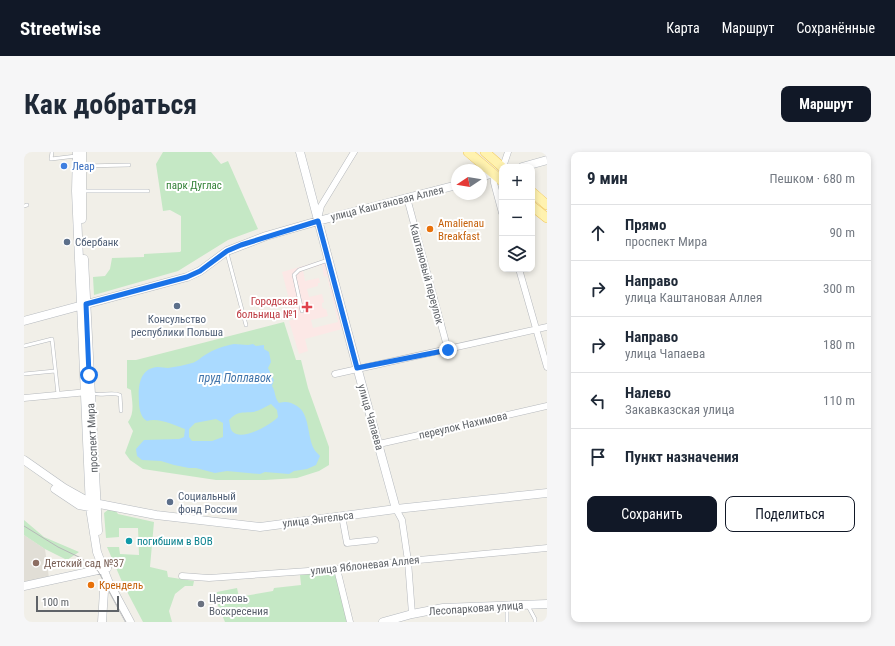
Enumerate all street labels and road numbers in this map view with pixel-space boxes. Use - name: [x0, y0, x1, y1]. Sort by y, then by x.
- street label: улица Каштановая Аллея: [329, 183, 445, 224]
- street label: Каштановый переулок: [407, 223, 446, 326]
- street label: улица Чапаева: [355, 383, 386, 452]
- street label: проспект Мира: [84, 403, 101, 473]
- street label: переулок Нахимова: [418, 409, 509, 442]
- street label: улица Энгельса: [282, 509, 354, 530]
- street label: улица Яблоневая Аллея: [310, 553, 420, 578]
- street label: Лесопарковая улица: [428, 599, 524, 618]

